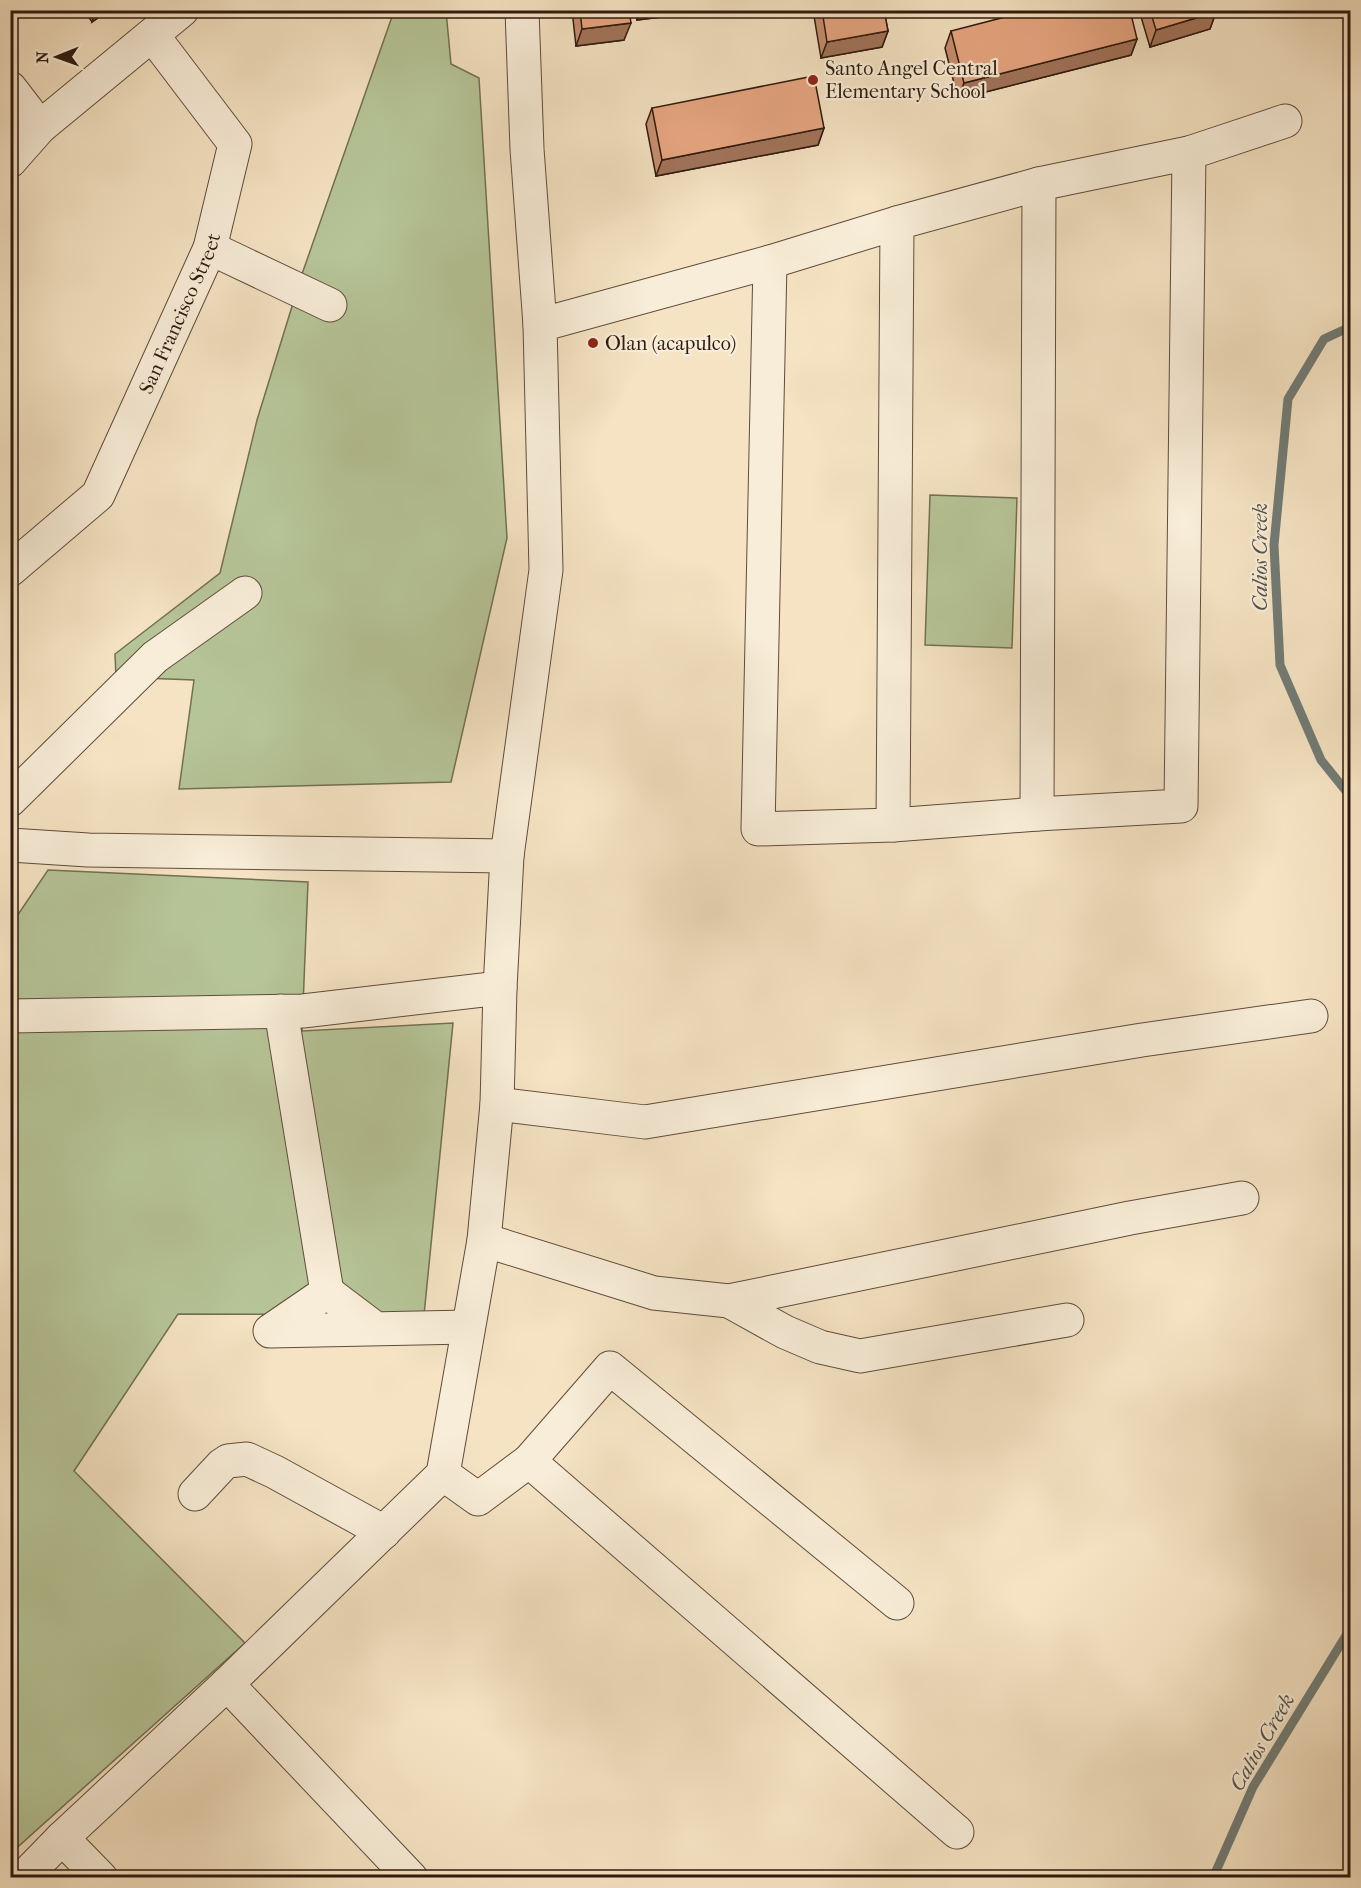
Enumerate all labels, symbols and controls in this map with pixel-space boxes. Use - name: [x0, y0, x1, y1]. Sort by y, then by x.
- north arrow: [27, 27, 87, 87]
- text: N: [33, 50, 52, 63]
- place label: Santo Angel Central Elementary School: [825, 57, 998, 103]
- marker: Santo Angel Central Elementary School: [806, 73, 820, 87]
- street label: San Francisco Street: [134, 231, 225, 397]
- place label: Olan (acapulco): [605, 332, 736, 355]
- marker: Olan (acapulco): [586, 336, 600, 350]
- water label: Calios Creek: [1248, 503, 1272, 611]
- water label: Calios Creek: [1225, 1689, 1299, 1795]

